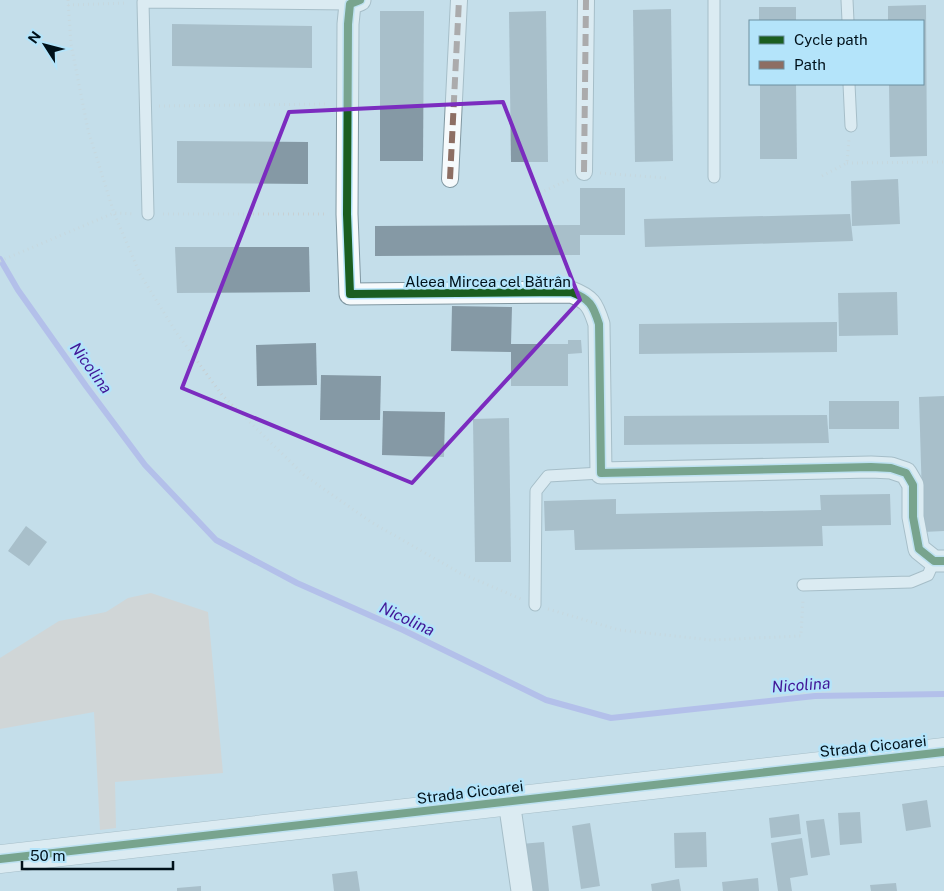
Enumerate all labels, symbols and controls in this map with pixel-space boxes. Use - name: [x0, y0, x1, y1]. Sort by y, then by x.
- north arrow: [20, 20, 70, 70]
- legend: [749, 20, 924, 85]
- text: N: [25, 28, 44, 46]
- text: Cycle path: [794, 31, 868, 48]
- text: Path: [794, 56, 826, 73]
- street label: Aleea Mircea cel Bătrân: [405, 273, 571, 290]
- water label: Nicolina: [66, 339, 116, 397]
- water label: Nicolina: [376, 598, 438, 640]
- water label: Nicolina: [771, 673, 831, 697]
- street label: Strada Cicoarei: [819, 732, 927, 760]
- street label: Strada Cicoarei: [416, 777, 524, 807]
- scale bar: [22, 838, 174, 870]
- text: 50 m: [30, 847, 65, 864]

